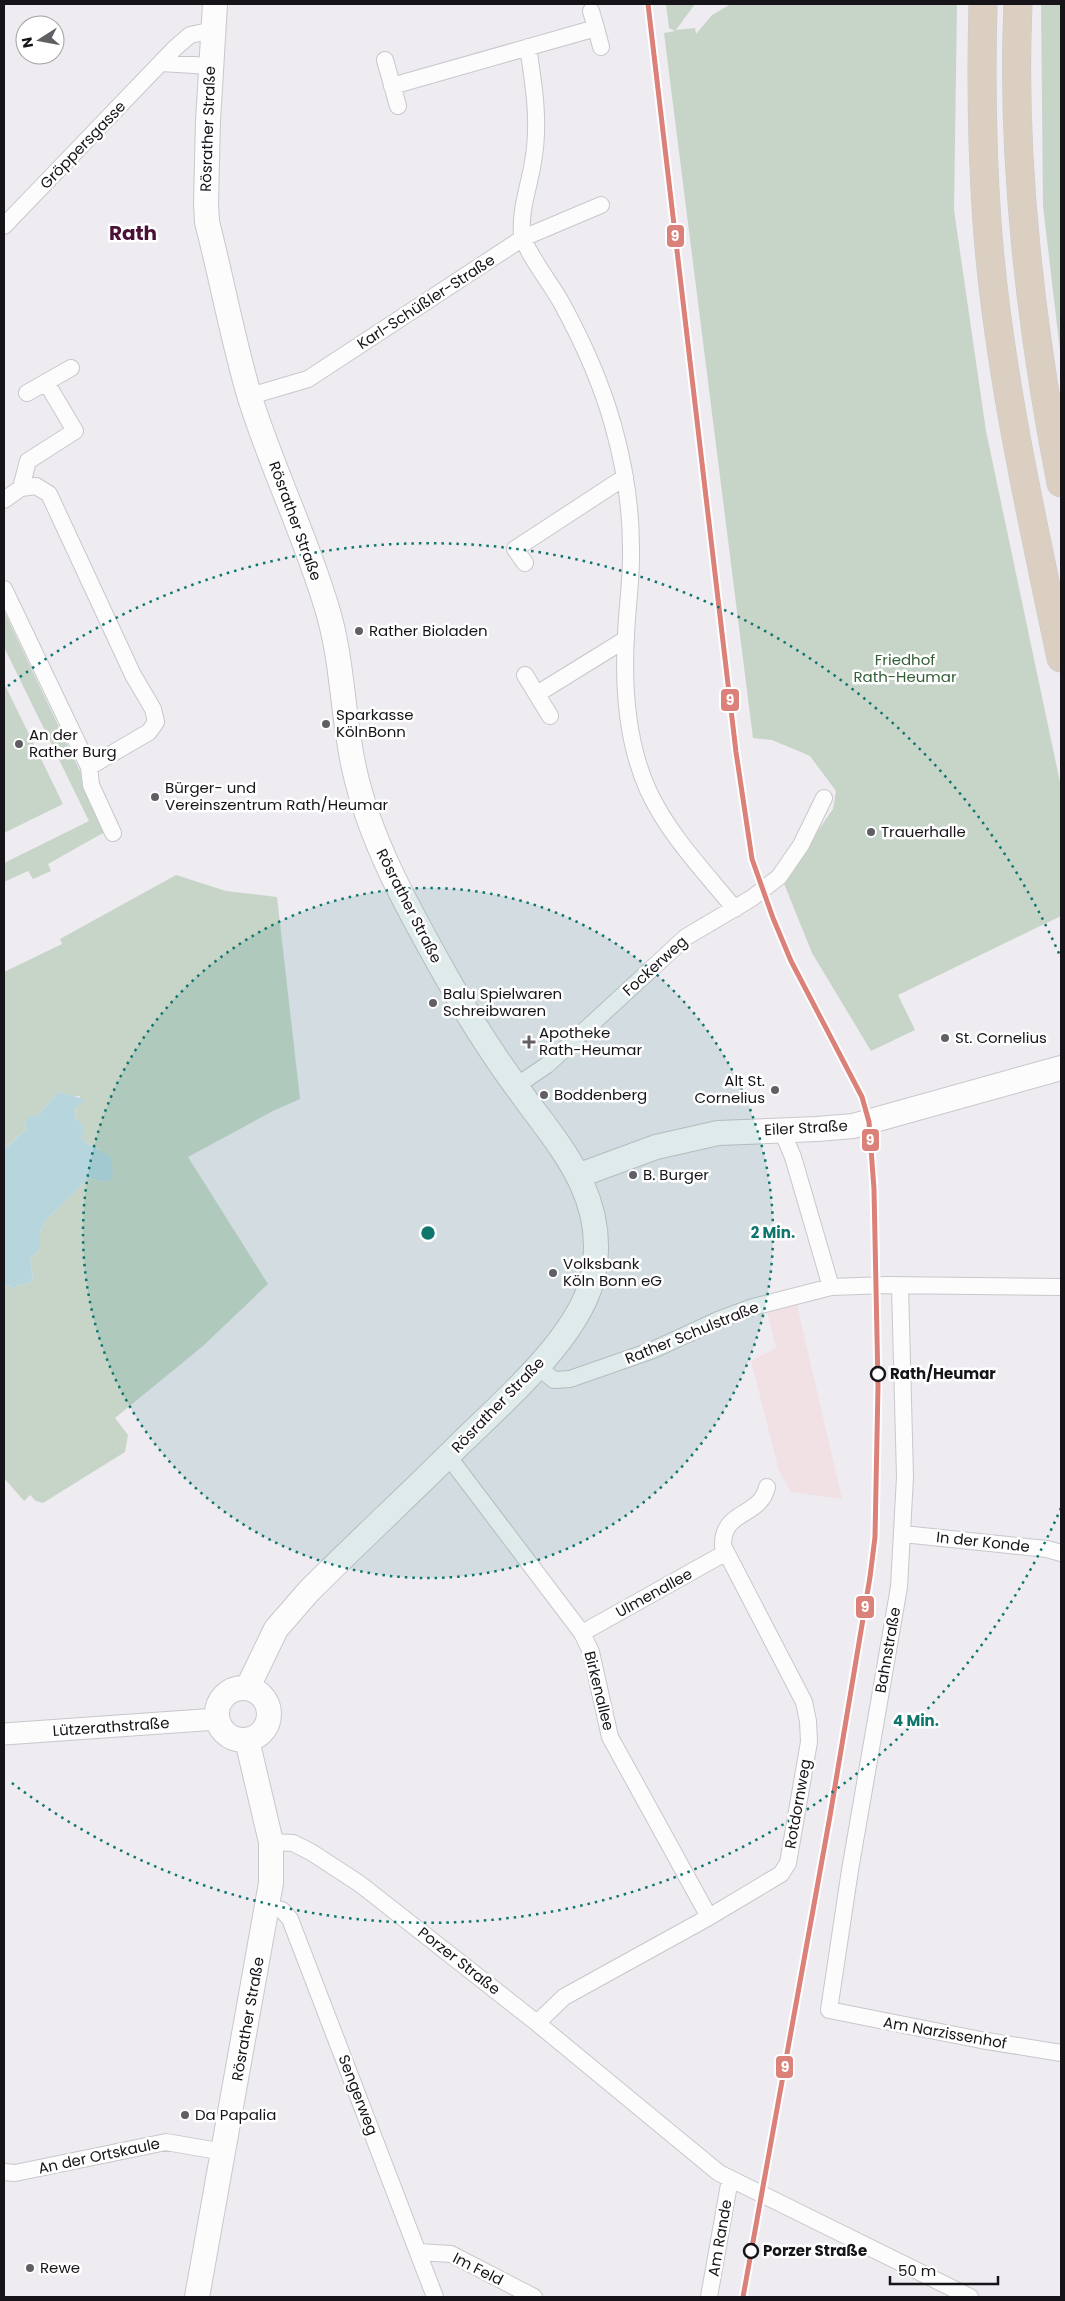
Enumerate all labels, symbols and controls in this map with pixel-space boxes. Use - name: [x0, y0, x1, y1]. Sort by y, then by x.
- north arrow: [15, 15, 65, 65]
- text: N: [16, 35, 38, 50]
- street label: Rösrather Straße: [195, 66, 220, 192]
- street label: Gröppersgasse: [35, 96, 130, 193]
- district label: Rath: [109, 219, 157, 247]
- line badge: 9: [666, 224, 685, 248]
- text: 9: [671, 226, 679, 246]
- street label: Karl-Schüßler-Straße: [353, 249, 499, 354]
- street label: Rösrather Straße: [264, 458, 327, 584]
- place label: Rather Bioladen: [369, 620, 488, 641]
- marker: Rather Bioladen: [353, 625, 365, 637]
- park label: Friedhof Rath-Heumar: [853, 649, 957, 687]
- line badge: 9: [720, 688, 740, 712]
- text: 9: [726, 690, 734, 710]
- place label: Sparkasse KölnBonn: [336, 704, 414, 742]
- marker: Sparkasse KölnBonn: [320, 718, 332, 730]
- place label: An der Rather Burg: [29, 724, 117, 762]
- marker: An der Rather Burg: [13, 738, 25, 750]
- place label: Bürger- und Vereinszentrum Rath/Heumar: [165, 777, 389, 815]
- marker: Bürger- und Vereinszentrum Rath/Heumar: [149, 791, 161, 803]
- place label: Trauerhalle: [881, 821, 966, 842]
- marker: Trauerhalle: [865, 826, 877, 838]
- street label: Rösrather Straße: [372, 845, 447, 967]
- street label: Fockerweg: [618, 931, 692, 1000]
- place label: Balu Spielwaren Schreibwaren: [443, 983, 562, 1021]
- marker: Balu Spielwaren Schreibwaren: [427, 997, 439, 1009]
- place label: Apotheke Rath-Heumar: [539, 1022, 642, 1060]
- place label: St. Cornelius: [955, 1027, 1047, 1048]
- marker: St. Cornelius: [939, 1032, 951, 1044]
- marker: Apotheke Rath-Heumar: [523, 1036, 535, 1048]
- place label: Alt St. Cornelius: [695, 1070, 765, 1108]
- place label: Boddenberg: [554, 1084, 647, 1105]
- marker: Alt St. Cornelius: [769, 1084, 781, 1096]
- marker: Boddenberg: [538, 1089, 550, 1101]
- street label: Eiler Straße: [764, 1115, 848, 1140]
- line badge: 9: [861, 1128, 880, 1152]
- text: 9: [866, 1130, 874, 1150]
- place label: B. Burger: [643, 1164, 709, 1185]
- marker: B. Burger: [627, 1169, 639, 1181]
- text: 2 Min.: [751, 1222, 795, 1243]
- centre of rings: [419, 1224, 437, 1242]
- place label: Volksbank Köln Bonn eG: [563, 1253, 662, 1291]
- marker: Volksbank Köln Bonn eG: [547, 1267, 559, 1279]
- street label: Rather Schulstraße: [622, 1296, 762, 1369]
- street label: Rösrather Straße: [446, 1352, 549, 1457]
- place label: Rath/Heumar: [890, 1363, 996, 1384]
- marker: Rath/Heumar: [870, 1366, 886, 1382]
- street label: In der Konde: [935, 1526, 1031, 1557]
- street label: Ulmenallee: [612, 1563, 696, 1622]
- line badge: 9: [855, 1595, 875, 1619]
- text: 9: [861, 1597, 869, 1617]
- street label: Bahnstraße: [870, 1605, 905, 1695]
- street label: Birkenallee: [579, 1649, 619, 1733]
- text: 4 Min.: [893, 1710, 939, 1731]
- street label: Lützerathstraße: [52, 1712, 170, 1741]
- street label: Rotdornweg: [779, 1757, 816, 1850]
- street label: Porzer Straße: [414, 1922, 505, 1999]
- street label: Rösrather Straße: [226, 1955, 269, 2083]
- street label: Am Narzissenhof: [882, 2011, 1009, 2054]
- street label: Sengerweg: [334, 2052, 383, 2138]
- line badge: 9: [775, 2055, 794, 2079]
- text: 9: [781, 2057, 789, 2077]
- place label: Da Papalia: [195, 2104, 276, 2125]
- marker: Da Papalia: [179, 2109, 191, 2121]
- street label: An der Ortskaule: [36, 2132, 162, 2179]
- street label: Am Rande: [702, 2198, 737, 2278]
- place label: Porzer Straße: [763, 2240, 867, 2261]
- marker: Porzer Straße: [743, 2243, 759, 2259]
- street label: Im Feld: [449, 2247, 507, 2290]
- scale bar: [890, 2254, 998, 2286]
- place label: Rewe: [40, 2257, 80, 2278]
- text: 50 m: [898, 2260, 936, 2281]
- marker: Rewe: [24, 2262, 36, 2274]

